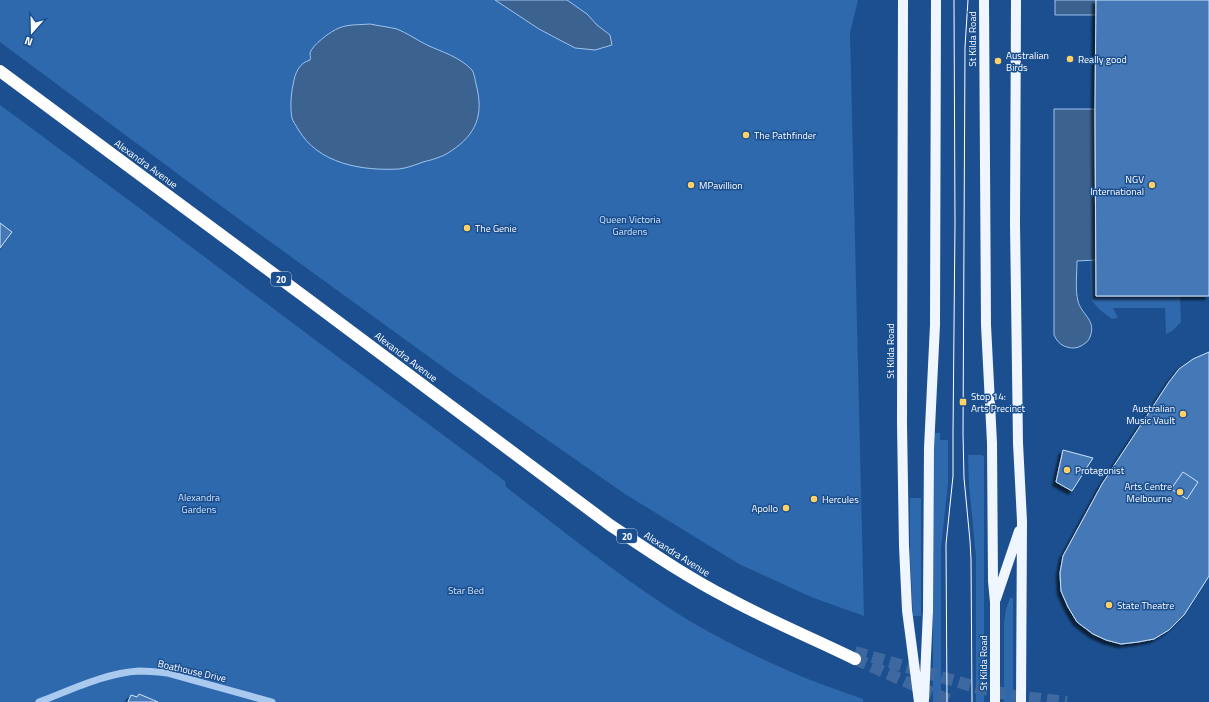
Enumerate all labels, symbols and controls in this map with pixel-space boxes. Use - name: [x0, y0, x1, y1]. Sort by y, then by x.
- street label: St Kilda Road: [965, 11, 980, 67]
- north arrow: [12, 12, 52, 52]
- text: N: [22, 33, 35, 50]
- place label: Australian Birds: [1006, 48, 1049, 75]
- place label: Really good: [1078, 52, 1127, 67]
- marker: Really good: [1065, 54, 1075, 64]
- marker: Australian Birds: [993, 56, 1003, 66]
- place label: The Pathfinder: [754, 128, 817, 143]
- marker: The Pathfinder: [741, 130, 751, 140]
- street label: Alexandra Avenue: [111, 136, 181, 192]
- place label: NGV International: [1090, 172, 1144, 199]
- place label: MPavillion: [699, 178, 743, 193]
- marker: MPavillion: [686, 180, 696, 190]
- marker: NGV International: [1147, 180, 1157, 190]
- park label: Queen Victoria Gardens: [599, 212, 661, 239]
- place label: The Genie: [475, 221, 517, 236]
- marker: The Genie: [462, 223, 472, 233]
- road number: 20: [271, 272, 291, 286]
- street label: St Kilda Road: [883, 323, 898, 379]
- street label: Alexandra Avenue: [371, 328, 441, 386]
- place label: Stop 14: Arts Precinct: [971, 389, 1025, 416]
- marker: Stop 14: Arts Precinct: [958, 397, 968, 407]
- place label: Australian Music Vault: [1126, 401, 1175, 428]
- marker: Australian Music Vault: [1178, 409, 1188, 419]
- place label: Protagonist: [1075, 463, 1125, 478]
- marker: Protagonist: [1062, 465, 1072, 475]
- place label: Arts Centre Melbourne: [1125, 479, 1172, 506]
- marker: Arts Centre Melbourne: [1175, 487, 1185, 497]
- park label: Alexandra Gardens: [178, 490, 220, 517]
- place label: Hercules: [822, 492, 859, 507]
- marker: Hercules: [809, 494, 819, 504]
- place label: Apollo: [752, 501, 778, 516]
- marker: Apollo: [781, 503, 791, 513]
- street label: Alexandra Avenue: [641, 528, 713, 580]
- road number: 20: [617, 529, 637, 543]
- park label: Star Bed: [448, 583, 484, 598]
- place label: State Theatre: [1117, 598, 1174, 613]
- marker: State Theatre: [1104, 600, 1114, 610]
- street label: St Kilda Road: [976, 635, 991, 691]
- street label: Boathouse Drive: [156, 656, 228, 686]

